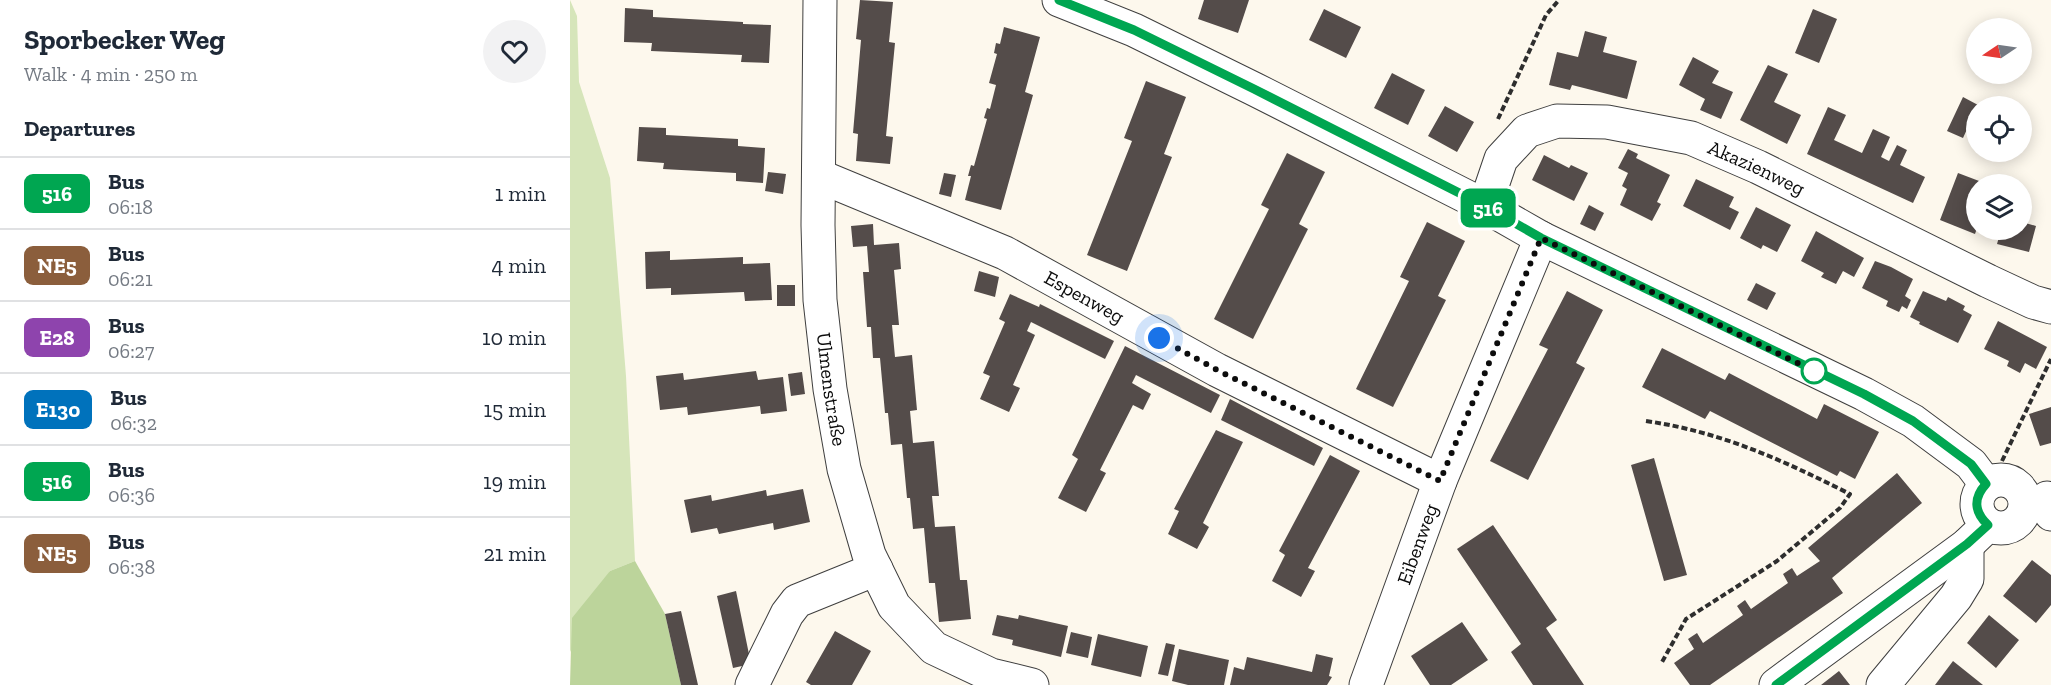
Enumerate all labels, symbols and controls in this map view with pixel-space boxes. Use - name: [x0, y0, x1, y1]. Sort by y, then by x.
- north arrow: [1966, 18, 2032, 84]
- map controls: [1966, 18, 2032, 240]
- button: heart: [483, 20, 546, 83]
- text: Sporbecker Weg: [24, 23, 225, 56]
- text: Walk · 4 min · 250 m: [24, 62, 198, 86]
- button: locate: [1966, 96, 2032, 162]
- text: Departures: [24, 115, 135, 142]
- street label: Akazienweg: [1705, 135, 1809, 200]
- text: Bus: [108, 168, 145, 195]
- button: layers: [1966, 174, 2032, 240]
- text: 1 min: [495, 180, 546, 207]
- text: 516: [42, 181, 72, 206]
- line badge: 516: [1454, 188, 1522, 228]
- text: 06:18: [108, 195, 153, 219]
- text: 516: [1473, 196, 1503, 221]
- text: Bus: [108, 240, 145, 267]
- text: 4 min: [491, 252, 546, 279]
- text: NE5: [37, 253, 77, 278]
- street label: Espenweg: [1040, 265, 1129, 328]
- text: 06:21: [108, 267, 153, 291]
- text: Bus: [108, 312, 145, 339]
- your location: [1144, 323, 1174, 353]
- text: 10 min: [482, 324, 546, 351]
- text: E28: [39, 325, 75, 350]
- street label: Ulmenstraße: [812, 331, 852, 448]
- text: 06:27: [108, 339, 154, 363]
- unlabelled marker: [1801, 358, 1827, 384]
- text: Bus: [110, 384, 147, 411]
- text: 15 min: [484, 396, 546, 423]
- text: E130: [36, 397, 80, 422]
- text: 06:32: [110, 411, 157, 435]
- text: Bus: [108, 456, 145, 483]
- text: 19 min: [483, 468, 546, 495]
- text: 516: [42, 469, 72, 494]
- text: 06:36: [108, 483, 155, 507]
- street label: Eibenweg: [1392, 500, 1443, 588]
- text: Bus: [108, 528, 145, 555]
- text: 21 min: [483, 540, 546, 567]
- text: NE5: [37, 541, 77, 566]
- text: 06:38: [108, 555, 155, 579]

